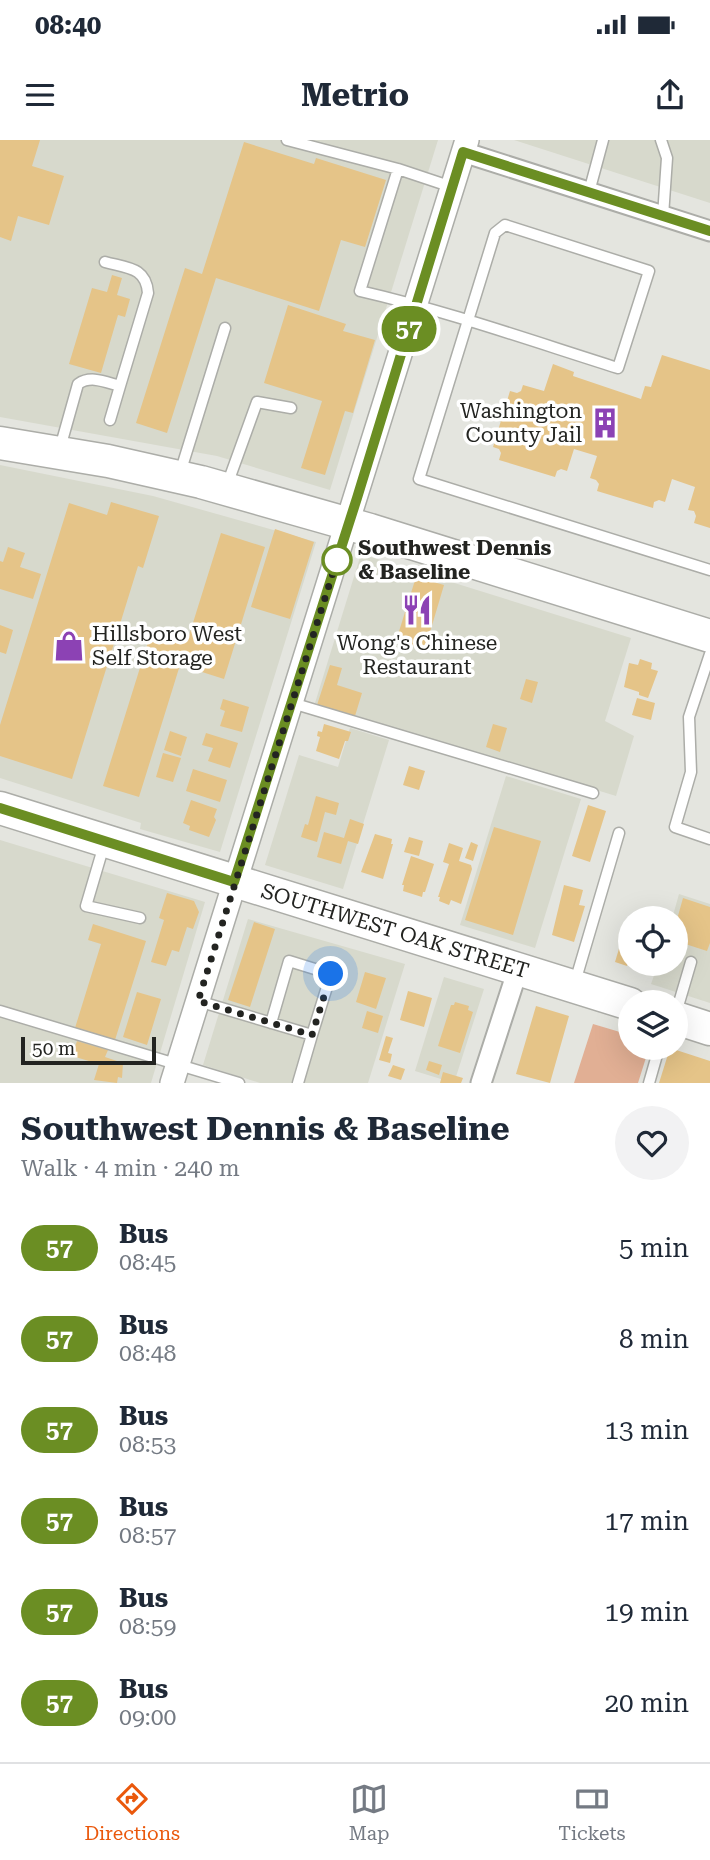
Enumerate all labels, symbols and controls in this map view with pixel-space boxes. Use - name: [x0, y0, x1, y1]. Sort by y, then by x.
- text: 08:40: [35, 10, 101, 40]
- icon: menu: [21, 76, 59, 114]
- text: Metrio: [301, 76, 409, 114]
- icon: share: [651, 76, 689, 114]
- line badge: 57: [378, 306, 440, 352]
- text: 57: [396, 315, 422, 343]
- place label: Washington County Jail: [460, 399, 583, 447]
- building icon: Washington County Jail: [588, 406, 622, 440]
- place label: Southwest Dennis & Baseline: [358, 536, 551, 584]
- marker: Southwest Dennis & Baseline: [322, 545, 352, 575]
- restaurant icon: Wong's Chinese Restaurant: [400, 593, 434, 627]
- place label: Hillsboro West Self Storage: [92, 622, 242, 670]
- shop icon: Hillsboro West Self Storage: [52, 629, 86, 663]
- place label: Wong's Chinese Restaurant: [337, 631, 497, 679]
- street label: SOUTHWEST OAK STREET: [258, 879, 532, 983]
- map controls: [618, 906, 688, 1060]
- button: locate: [618, 906, 688, 976]
- your location: [313, 956, 348, 991]
- button: layers: [618, 990, 688, 1060]
- scale bar: [21, 1034, 156, 1066]
- text: 50 m: [32, 1037, 75, 1060]
- button: heart: [615, 1106, 689, 1180]
- text: Southwest Dennis & Baseline: [21, 1109, 510, 1148]
- text: Walk · 4 min · 240 m: [21, 1155, 240, 1182]
- text: Bus: [119, 1219, 168, 1249]
- text: 5 min: [619, 1233, 689, 1263]
- text: 57: [46, 1234, 73, 1262]
- text: 08:45: [119, 1249, 176, 1276]
- text: Bus: [119, 1310, 168, 1340]
- text: 8 min: [619, 1324, 689, 1354]
- text: 57: [46, 1325, 73, 1353]
- text: 08:48: [119, 1340, 176, 1367]
- text: Bus: [119, 1401, 168, 1431]
- text: 13 min: [605, 1415, 689, 1445]
- text: 57: [46, 1416, 73, 1444]
- text: 08:53: [119, 1431, 176, 1458]
- text: Bus: [119, 1492, 168, 1522]
- text: 17 min: [605, 1506, 689, 1536]
- text: 57: [46, 1507, 73, 1535]
- text: 08:57: [119, 1522, 176, 1549]
- text: Bus: [119, 1583, 168, 1613]
- text: 19 min: [605, 1597, 689, 1627]
- text: 57: [46, 1598, 73, 1626]
- text: 08:59: [119, 1613, 176, 1640]
- text: Bus: [119, 1674, 168, 1704]
- text: 20 min: [605, 1688, 689, 1718]
- text: 57: [46, 1689, 73, 1717]
- text: 09:00: [119, 1704, 176, 1731]
- tab: Directions: [84, 1780, 180, 1845]
- tab: Map: [349, 1780, 389, 1845]
- tab: Tickets: [558, 1780, 626, 1845]

